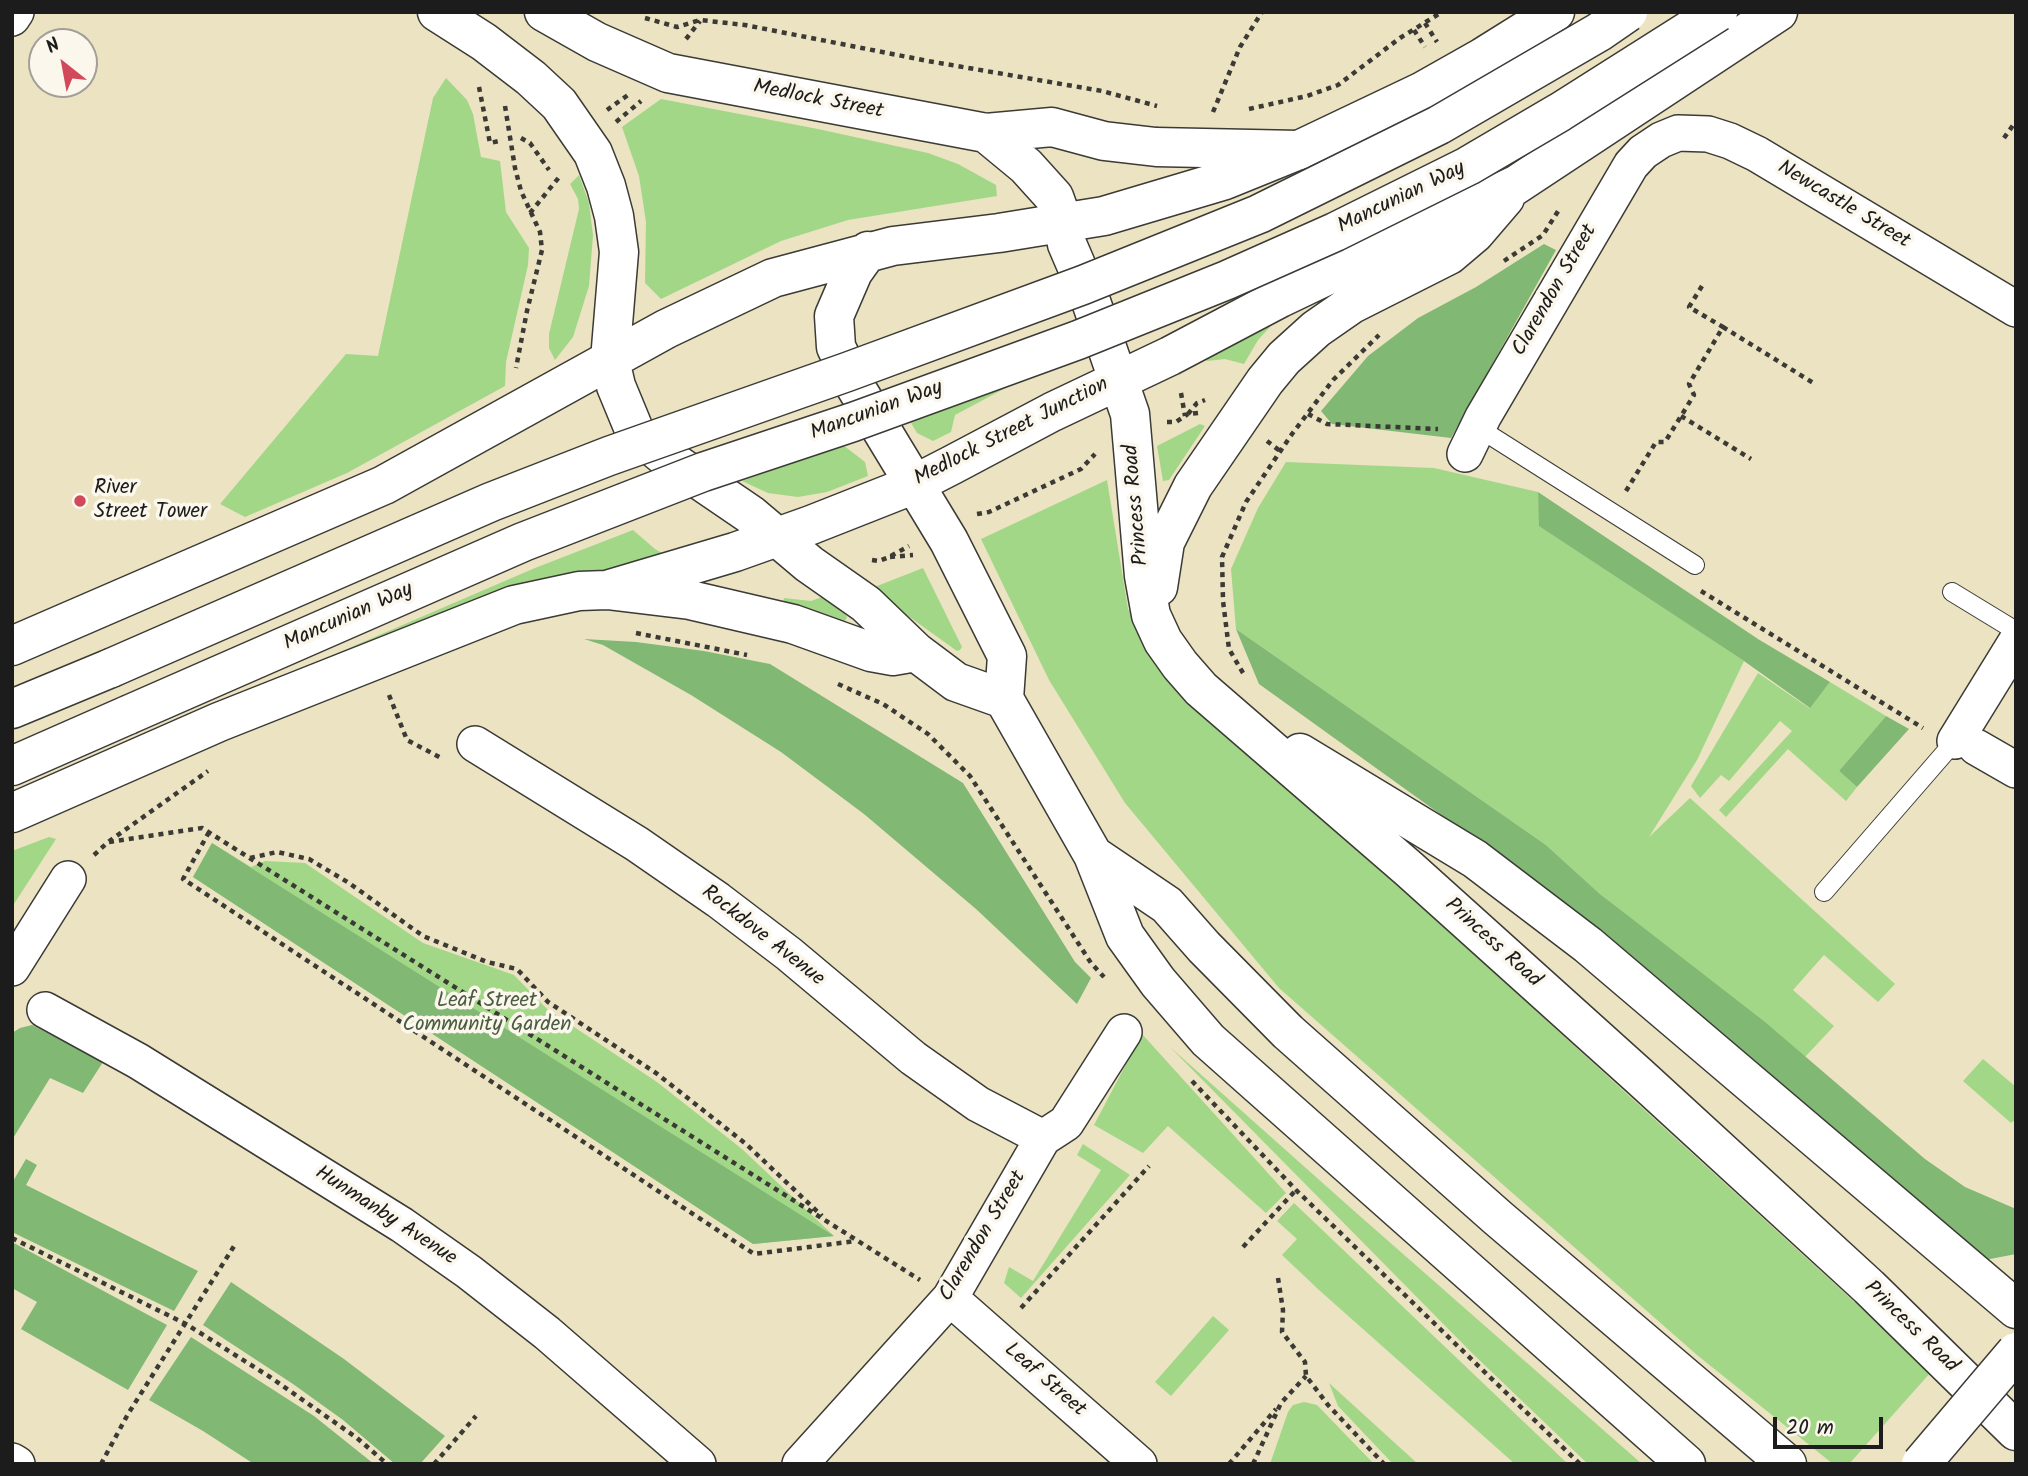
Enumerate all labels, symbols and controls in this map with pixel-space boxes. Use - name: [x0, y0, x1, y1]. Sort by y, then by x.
- north arrow: [28, 28, 98, 98]
- text: N: [40, 31, 66, 63]
- street label: Medlock Street: [751, 76, 885, 126]
- street label: Newcastle Street: [1772, 156, 1914, 256]
- street label: Mancunian Way: [1334, 157, 1470, 241]
- street label: Clarendon Street: [1508, 221, 1604, 361]
- street label: Medlock Street Junction: [911, 373, 1113, 493]
- street label: Mancunian Way: [807, 376, 947, 448]
- street label: Princess Road: [1120, 443, 1156, 567]
- place label: River Street Tower: [94, 476, 207, 526]
- marker: River Street Tower: [72, 493, 88, 509]
- street label: Mancunian Way: [280, 578, 418, 658]
- street label: Rockdove Avenue: [695, 881, 829, 993]
- street label: Princess Road: [1438, 894, 1546, 994]
- park label: Leaf Street Community Garden: [403, 989, 571, 1039]
- street label: Hunmanby Avenue: [309, 1162, 461, 1272]
- street label: Clarendon Street: [935, 1167, 1033, 1307]
- street label: Princess Road: [1857, 1277, 1963, 1379]
- street label: Leaf Street: [998, 1339, 1090, 1423]
- scale bar: [1776, 1402, 1886, 1446]
- text: 20 m: [1786, 1412, 1834, 1445]

